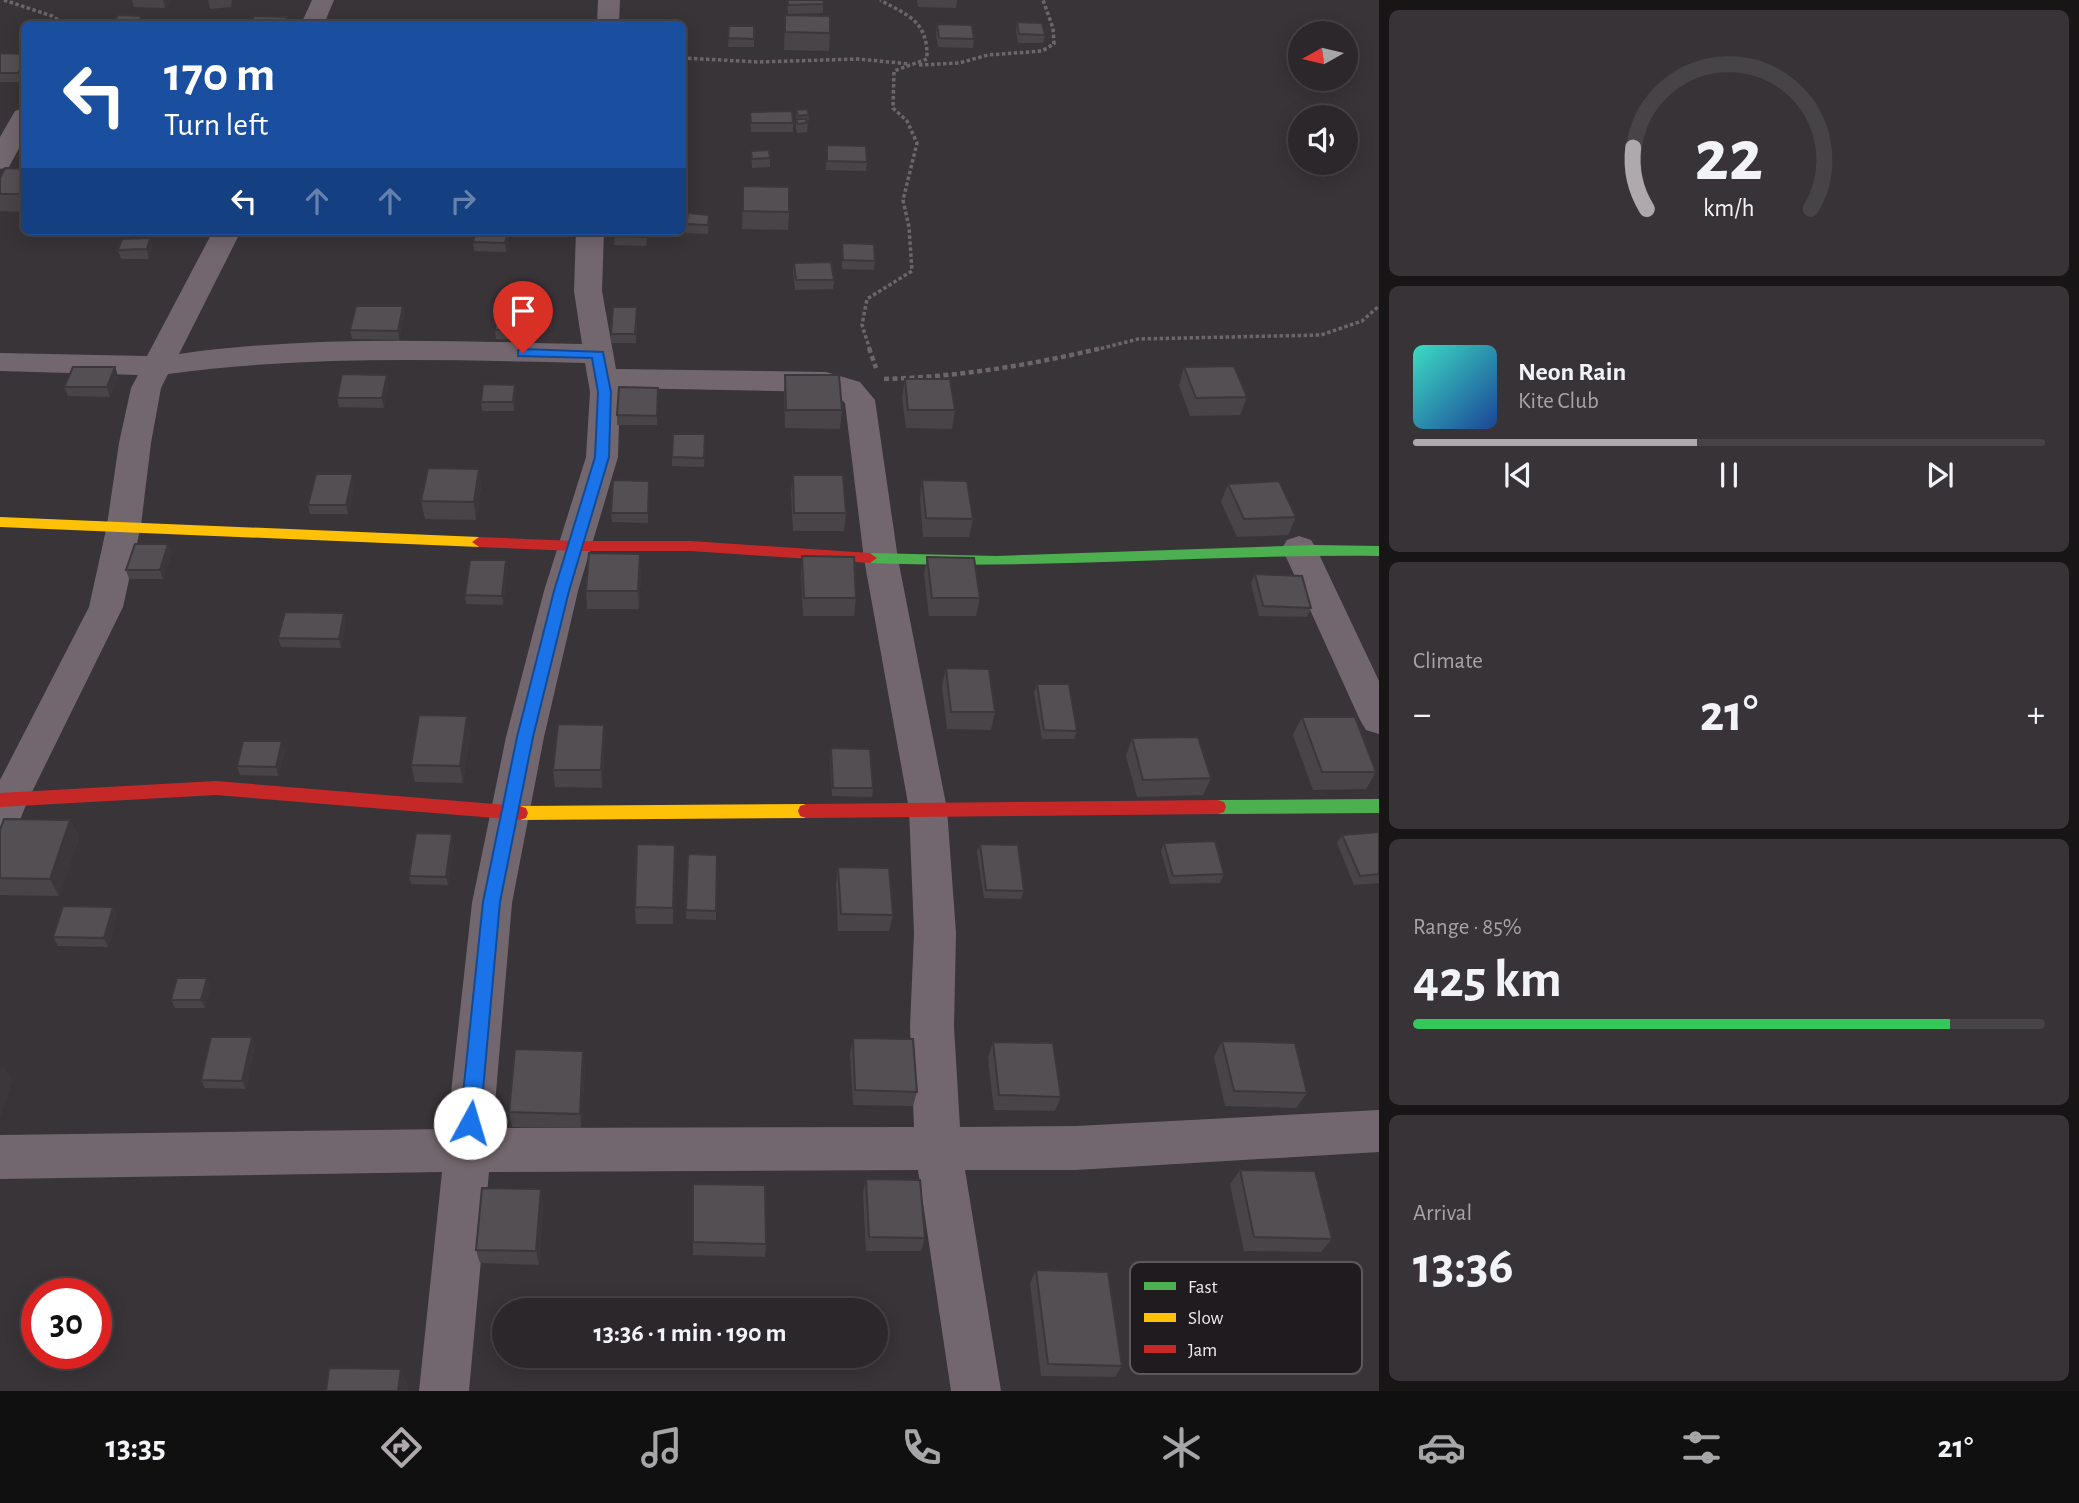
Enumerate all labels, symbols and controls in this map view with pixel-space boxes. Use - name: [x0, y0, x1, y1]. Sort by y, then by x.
- north arrow: [1288, 21, 1358, 91]
- map controls: [1288, 21, 1358, 175]
- icon: left: [49, 49, 140, 140]
- text: 170 m: [164, 51, 275, 100]
- button: sound: [1288, 105, 1358, 175]
- text: Turn left: [164, 109, 268, 141]
- text: 22: [1695, 121, 1763, 194]
- icon: left: [225, 182, 263, 220]
- icon: ahead: [298, 182, 336, 220]
- icon: ahead: [371, 182, 409, 220]
- icon: right: [444, 182, 482, 220]
- text: km/h: [1703, 196, 1755, 221]
- pin: [493, 281, 553, 353]
- icon: arrive: [504, 292, 542, 330]
- text: Neon Rain: [1518, 359, 1626, 385]
- text: Kite Club: [1518, 390, 1599, 413]
- icon: previous: [1499, 456, 1537, 494]
- icon: pause: [1710, 456, 1748, 494]
- icon: next: [1921, 456, 1959, 494]
- text: Climate: [1413, 650, 1483, 673]
- text: 21°: [1700, 688, 1758, 740]
- text: −: [1413, 696, 1431, 734]
- text: +: [2027, 696, 2045, 734]
- text: Range · 85%: [1413, 916, 1522, 939]
- text: 425 km: [1413, 954, 1562, 1006]
- position arrow: [433, 1086, 507, 1160]
- text: Arrival: [1413, 1202, 1472, 1225]
- text: 13:36: [1413, 1240, 1514, 1292]
- legend: [1130, 1262, 1362, 1374]
- speed limit sign: 30: [21, 1278, 112, 1369]
- text: Fast: [1188, 1278, 1218, 1297]
- text: Slow: [1188, 1309, 1224, 1328]
- text: 13:36 · 1 min · 190 m: [593, 1320, 787, 1346]
- text: Jam: [1188, 1341, 1217, 1360]
- icon: directions: [377, 1423, 426, 1472]
- icon: music: [637, 1423, 686, 1472]
- icon: phone: [897, 1423, 946, 1472]
- icon: climate: [1157, 1423, 1206, 1472]
- icon: car: [1417, 1423, 1466, 1472]
- icon: filters: [1677, 1423, 1726, 1472]
- text: 13:35: [106, 1431, 166, 1463]
- text: 21°: [1937, 1431, 1973, 1463]

